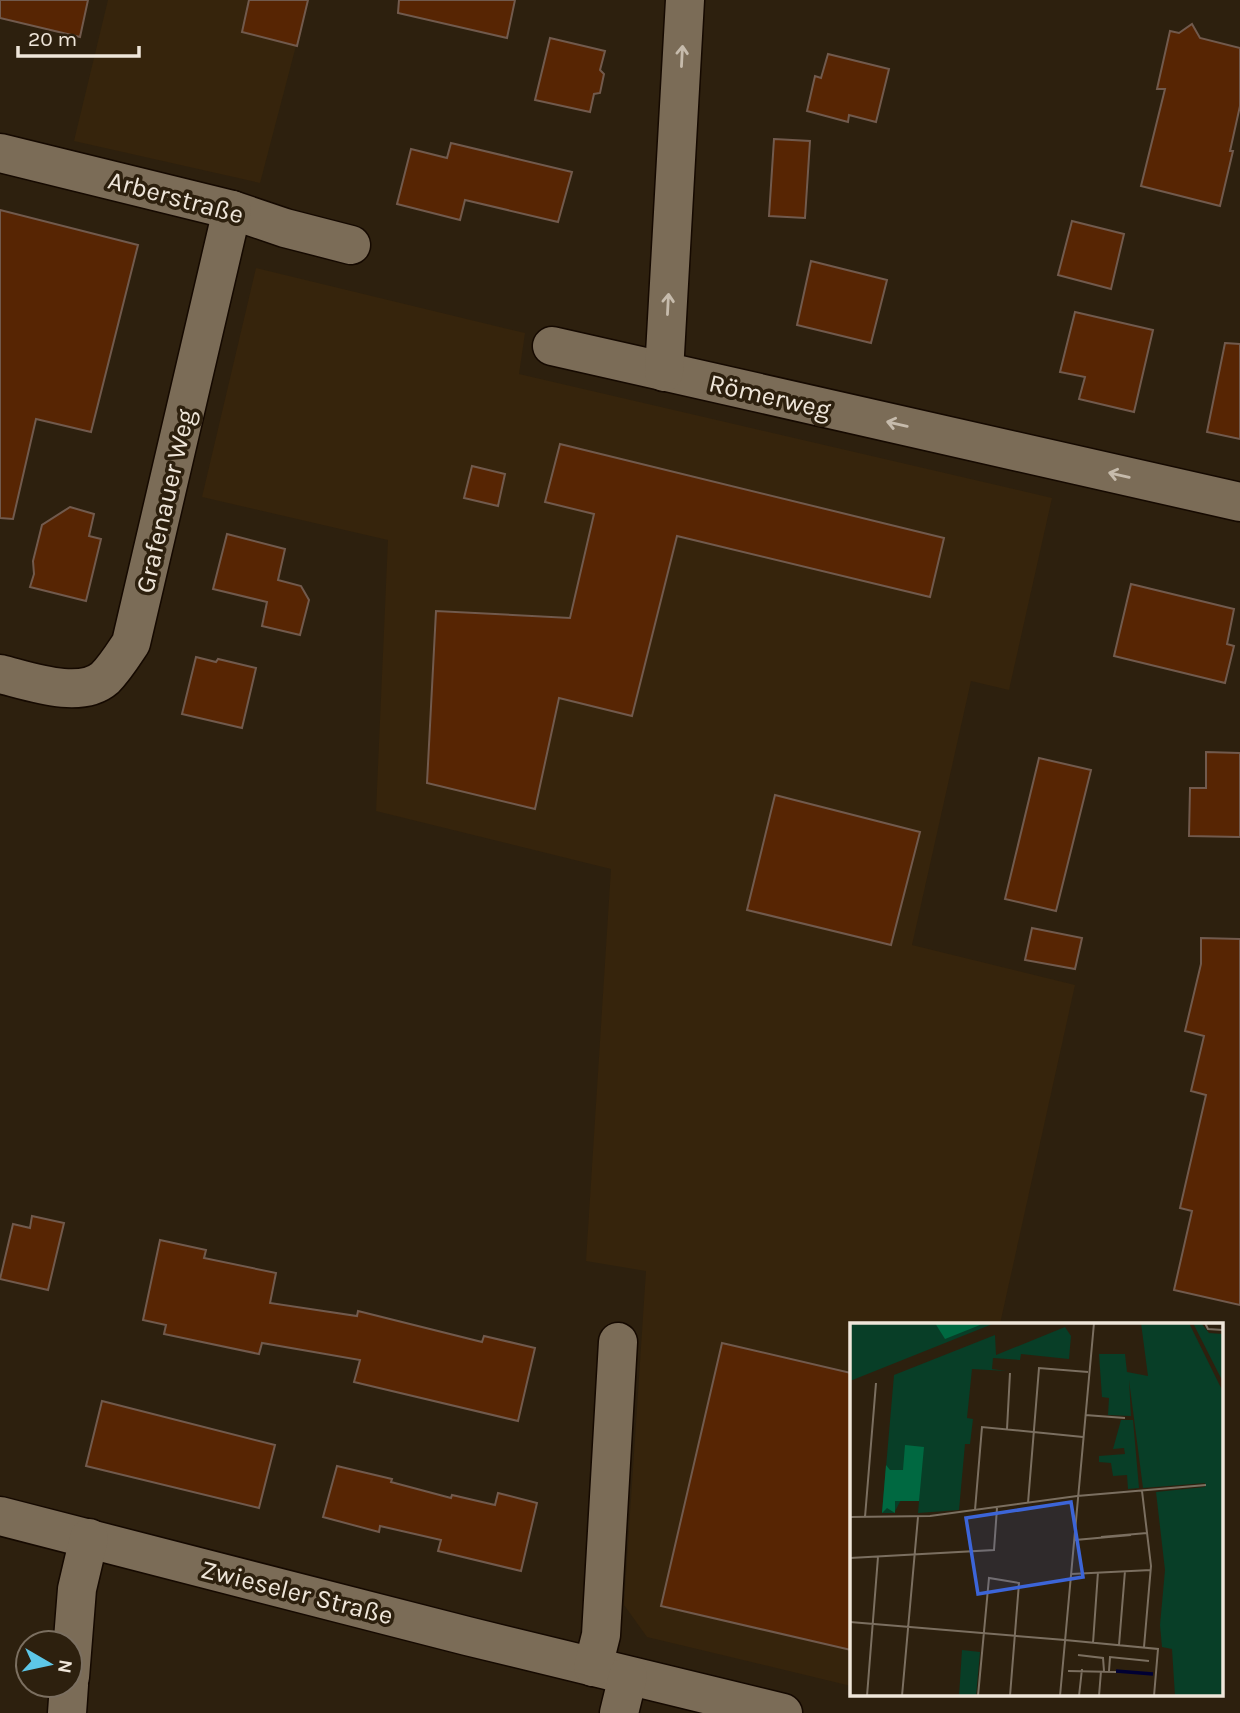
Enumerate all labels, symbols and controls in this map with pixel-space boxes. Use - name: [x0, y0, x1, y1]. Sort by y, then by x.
- scale bar: [18, 14, 138, 58]
- text: 20 m: [28, 27, 77, 51]
- one-way arrow: [675, 45, 688, 68]
- street label: Arberstraße: [105, 165, 247, 230]
- one-way arrow: [662, 293, 675, 316]
- street label: Römerweg: [706, 367, 834, 426]
- street label: Grafenauer Weg: [129, 406, 202, 596]
- one-way arrow: [886, 417, 909, 431]
- one-way arrow: [1108, 467, 1131, 481]
- inset map: [850, 1323, 1222, 1696]
- street label: Zwieseler Straße: [198, 1554, 396, 1631]
- north arrow: [14, 1629, 84, 1699]
- text: N: [53, 1658, 77, 1675]

